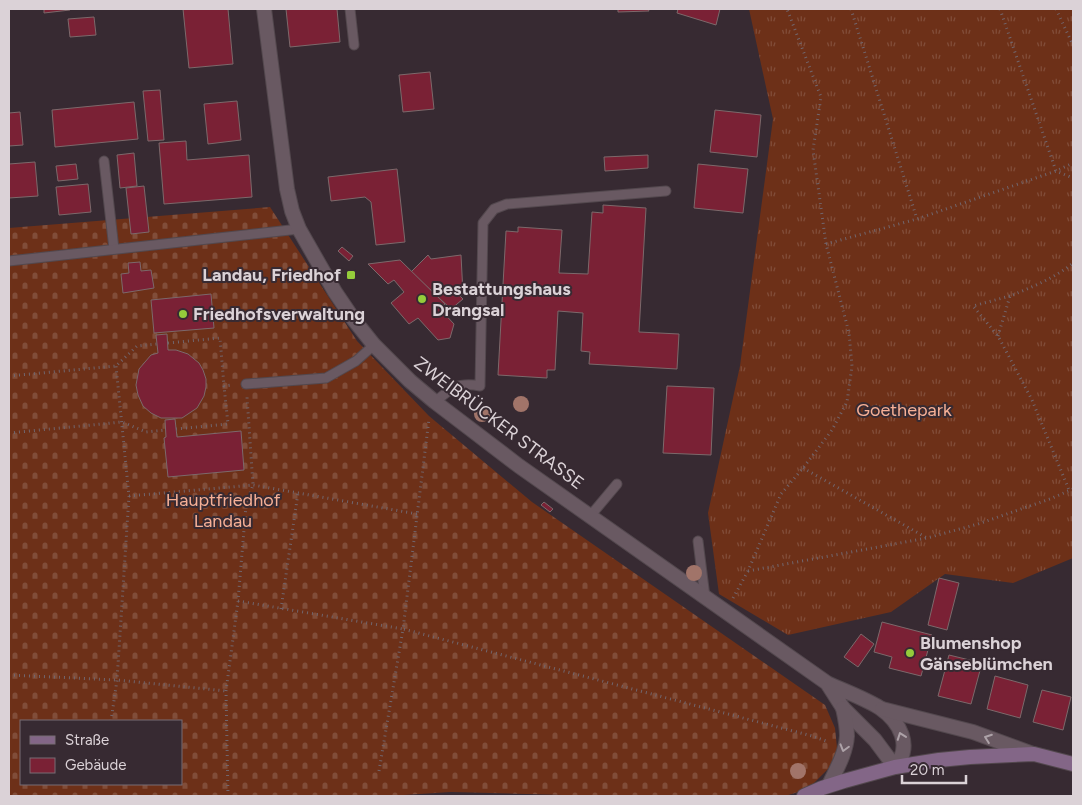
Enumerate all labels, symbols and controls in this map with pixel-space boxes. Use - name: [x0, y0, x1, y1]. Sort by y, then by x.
- place label: Landau, Friedhof: [202, 264, 342, 286]
- marker: Landau, Friedhof: [345, 269, 357, 281]
- place label: Bestattungshaus Drangsal: [432, 278, 571, 321]
- marker: Bestattungshaus Drangsal: [416, 293, 428, 305]
- place label: Friedhofsverwaltung: [193, 303, 365, 325]
- marker: Friedhofsverwaltung: [177, 308, 189, 320]
- street label: ZWEIBRÜCKER STRASSE: [410, 352, 588, 494]
- park label: Goethepark: [856, 399, 952, 421]
- park label: Hauptfriedhof Landau: [166, 489, 281, 532]
- place label: Blumenshop Gänseblümchen: [920, 632, 1053, 675]
- marker: Blumenshop Gänseblümchen: [904, 647, 916, 659]
- legend: [20, 720, 182, 785]
- text: Straße: [65, 731, 109, 749]
- one-way arrow: [897, 732, 907, 741]
- one-way arrow: [984, 734, 993, 744]
- one-way arrow: [839, 743, 849, 751]
- scale bar: [902, 752, 966, 784]
- text: Gebäude: [65, 756, 126, 774]
- text: 20 m: [910, 761, 944, 779]

